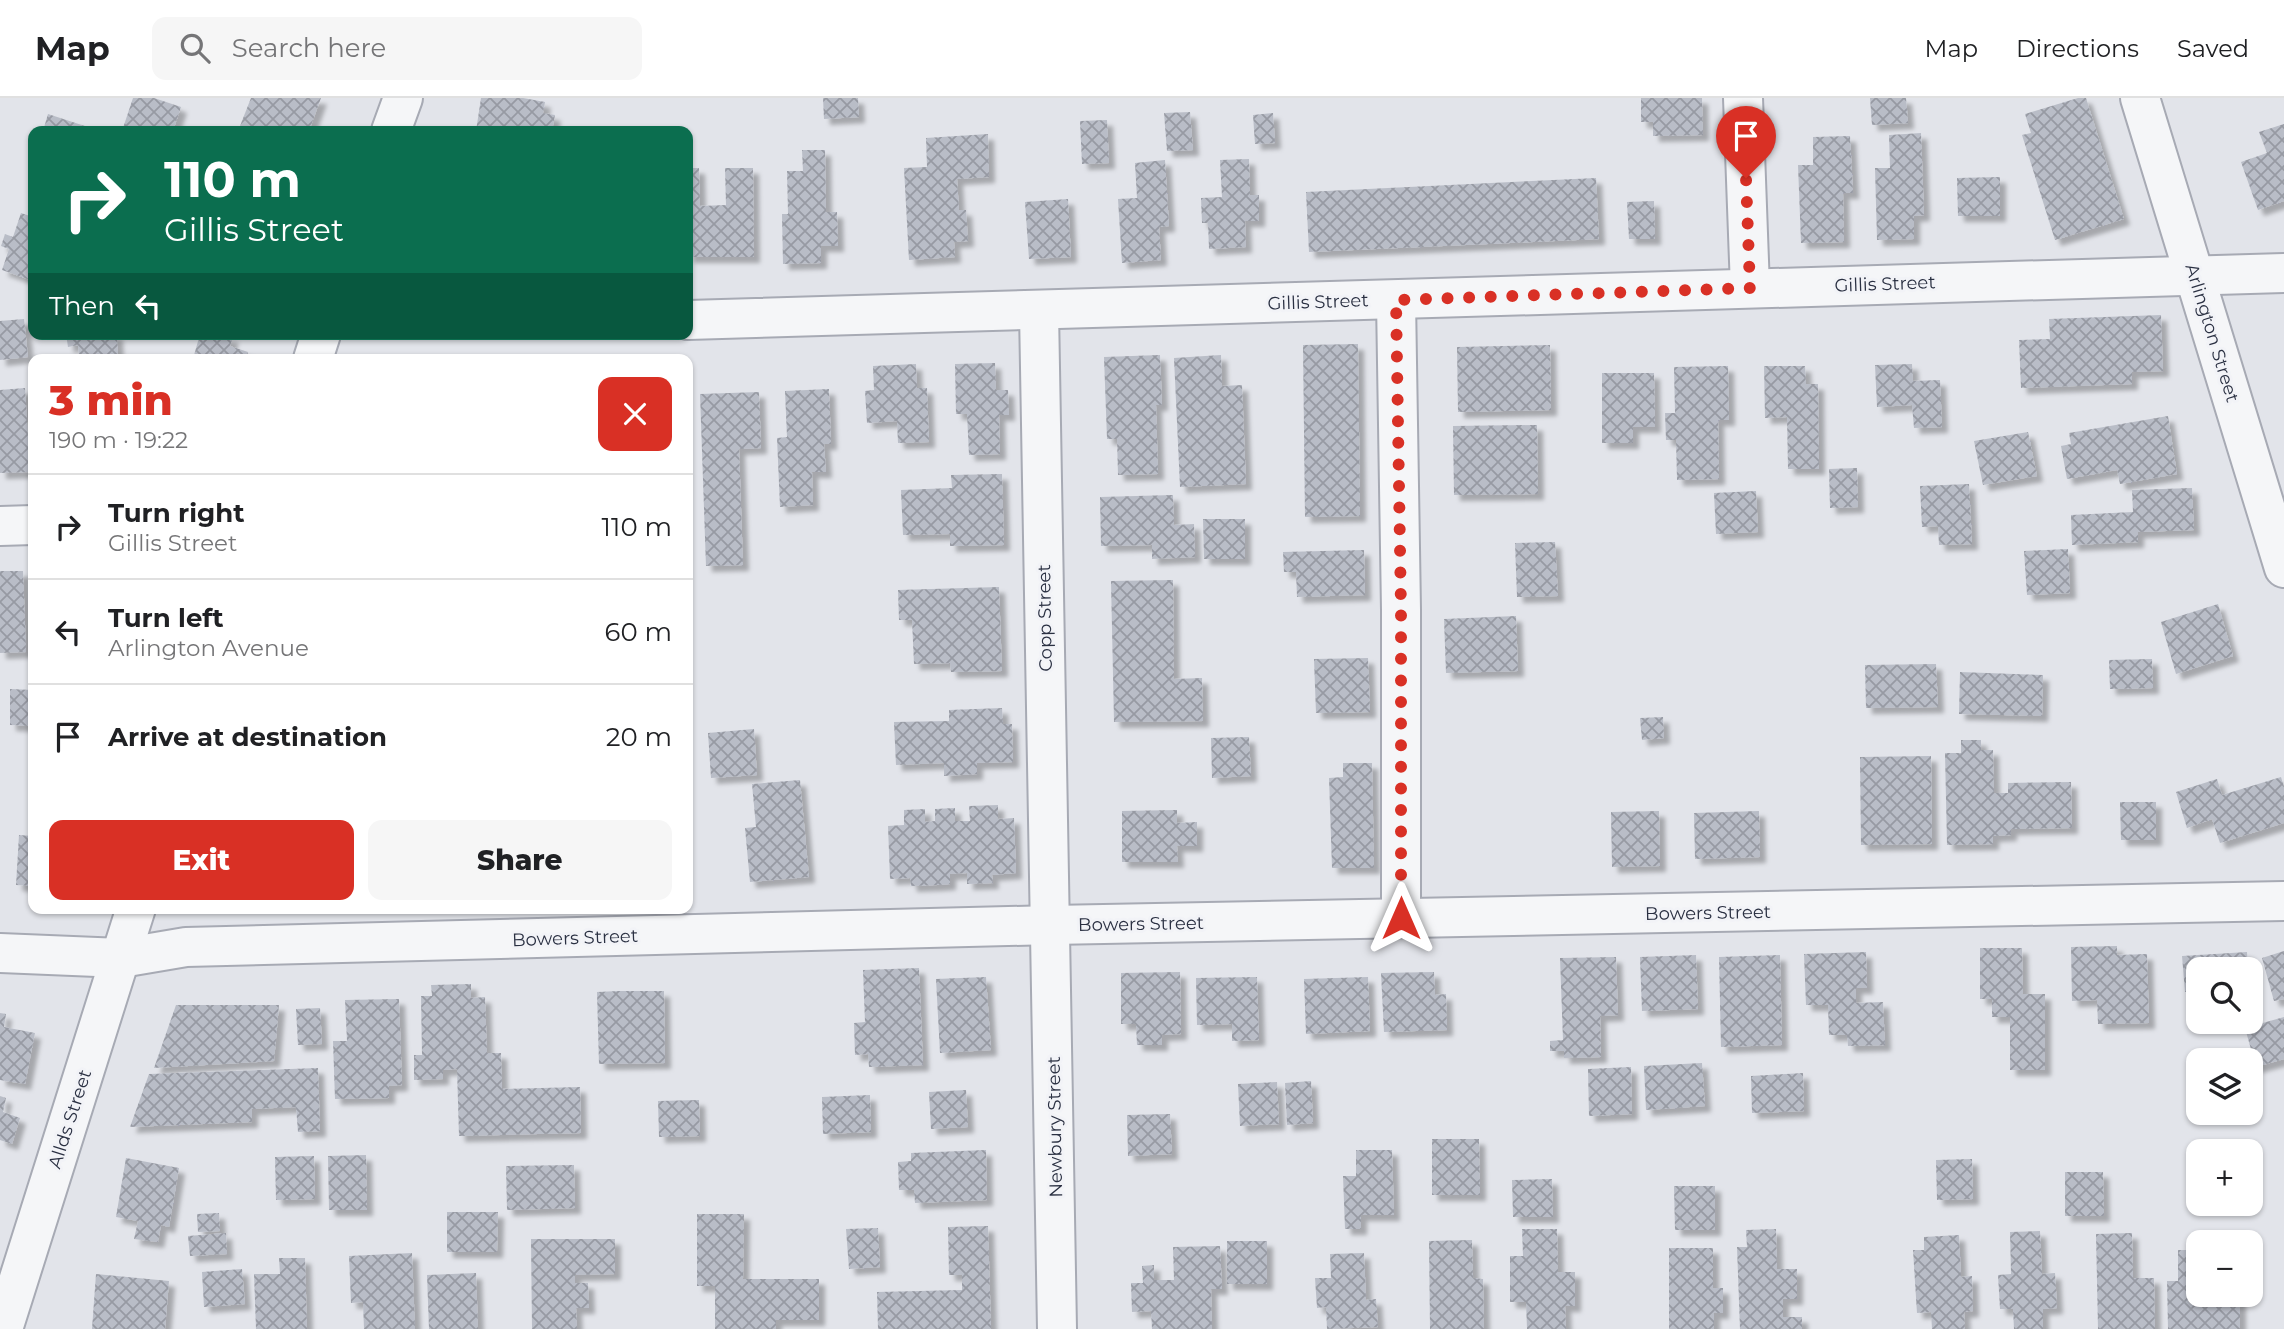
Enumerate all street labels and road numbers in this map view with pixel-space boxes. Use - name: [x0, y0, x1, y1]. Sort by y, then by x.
- street label: Arlington Street: [2180, 261, 2244, 405]
- street label: Gillis Street: [1834, 271, 1936, 297]
- street label: Gillis Street: [1267, 289, 1369, 315]
- street label: Copp Street: [1033, 564, 1057, 672]
- street label: Bowers Street: [1645, 901, 1771, 925]
- street label: Bowers Street: [1078, 912, 1204, 936]
- street label: Bowers Street: [512, 925, 638, 951]
- street label: Newbury Street: [1043, 1056, 1067, 1198]
- street label: Allds Street: [44, 1067, 96, 1171]

